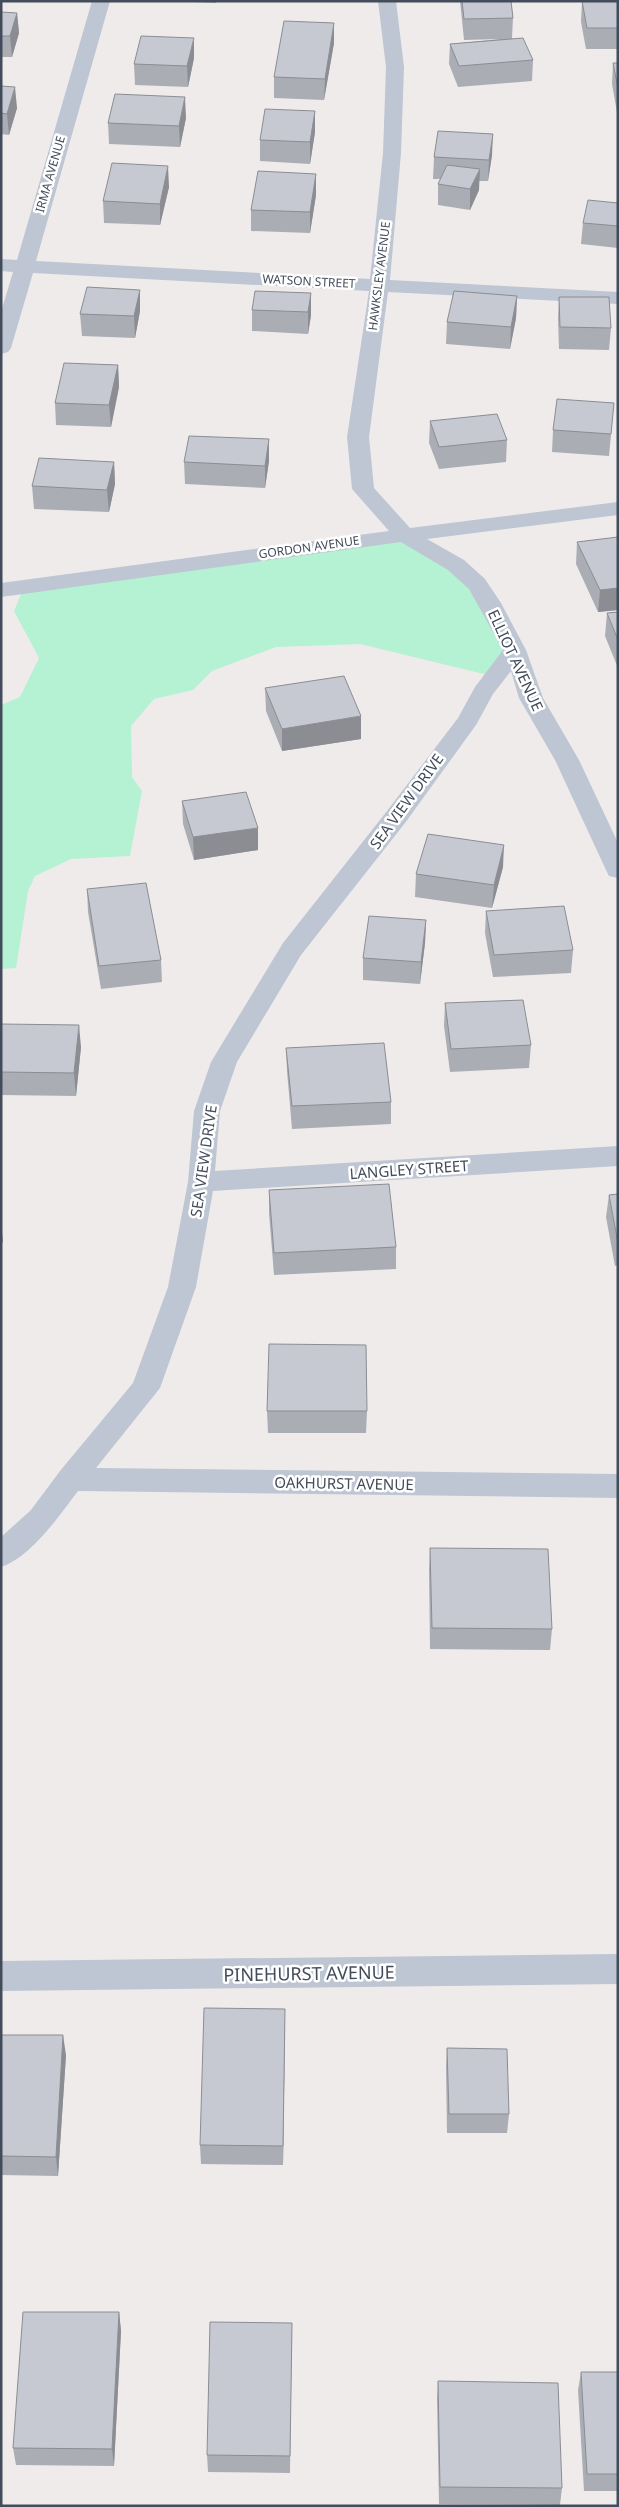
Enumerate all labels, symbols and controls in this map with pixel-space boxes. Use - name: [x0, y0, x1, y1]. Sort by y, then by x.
- street label: IRMA AVENUE: [31, 134, 69, 214]
- street label: HAWKSLEY AVENUE: [364, 220, 394, 332]
- street label: WATSON STREET: [262, 270, 356, 292]
- street label: GORDON AVENUE: [258, 532, 360, 562]
- street label: ELLIOT AVENUE: [484, 606, 548, 714]
- street label: SEA VIEW DRIVE: [365, 749, 447, 853]
- street label: SEA VIEW DRIVE: [185, 1104, 221, 1218]
- street label: LANGLEY STREET: [349, 1155, 470, 1183]
- street label: OAKHURST AVENUE: [274, 1472, 414, 1494]
- street label: PINEHURST AVENUE: [223, 1960, 395, 1986]

